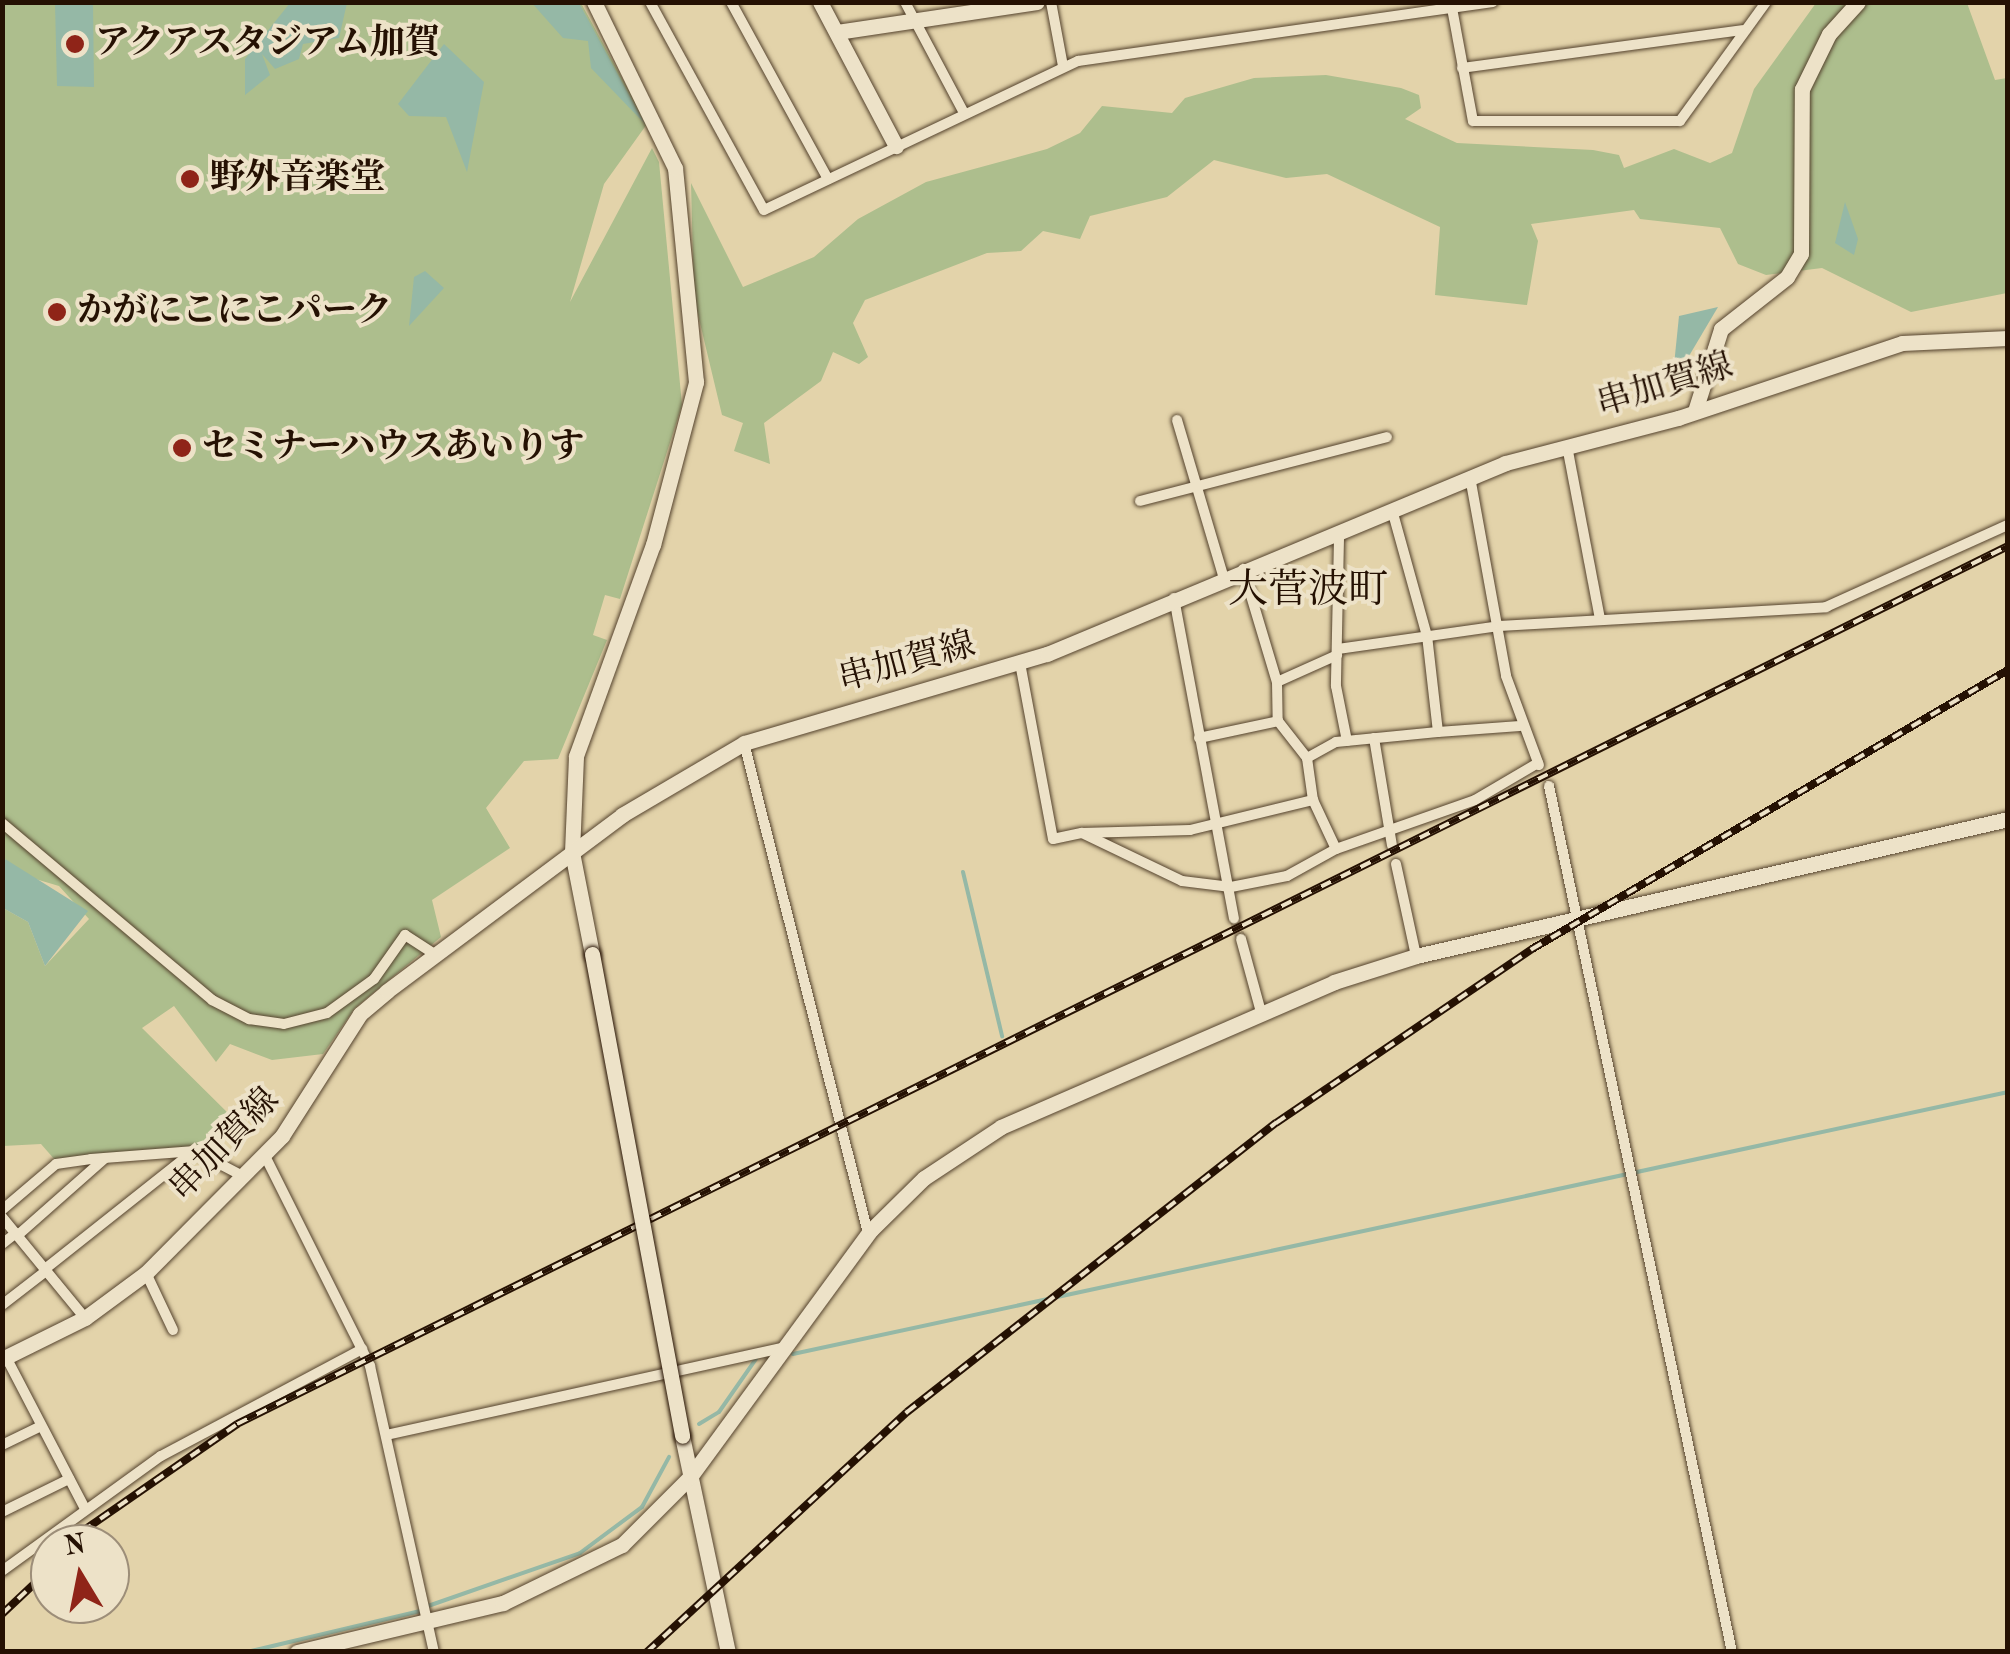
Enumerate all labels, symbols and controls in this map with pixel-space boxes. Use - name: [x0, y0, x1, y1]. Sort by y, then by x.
- place label: アクアスタジアム加賀: [95, 23, 445, 65]
- marker: アクアスタジアム加賀: [64, 33, 86, 55]
- place label: 野外音楽堂: [210, 158, 385, 200]
- marker: 野外音楽堂: [179, 168, 201, 190]
- place label: かがにこにこパーク: [77, 291, 392, 333]
- marker: かがにこにこパーク: [46, 301, 68, 323]
- street label: 串加賀線: [1592, 345, 1738, 427]
- place label: セミナーハウスあいりす: [202, 427, 587, 469]
- marker: セミナーハウスあいりす: [171, 437, 193, 459]
- district label: 大菅波町: [1228, 568, 1388, 616]
- street label: 串加賀線: [834, 625, 980, 701]
- street label: 串加賀線: [161, 1080, 289, 1210]
- north arrow: [30, 1524, 130, 1624]
- text: N: [62, 1531, 88, 1562]

